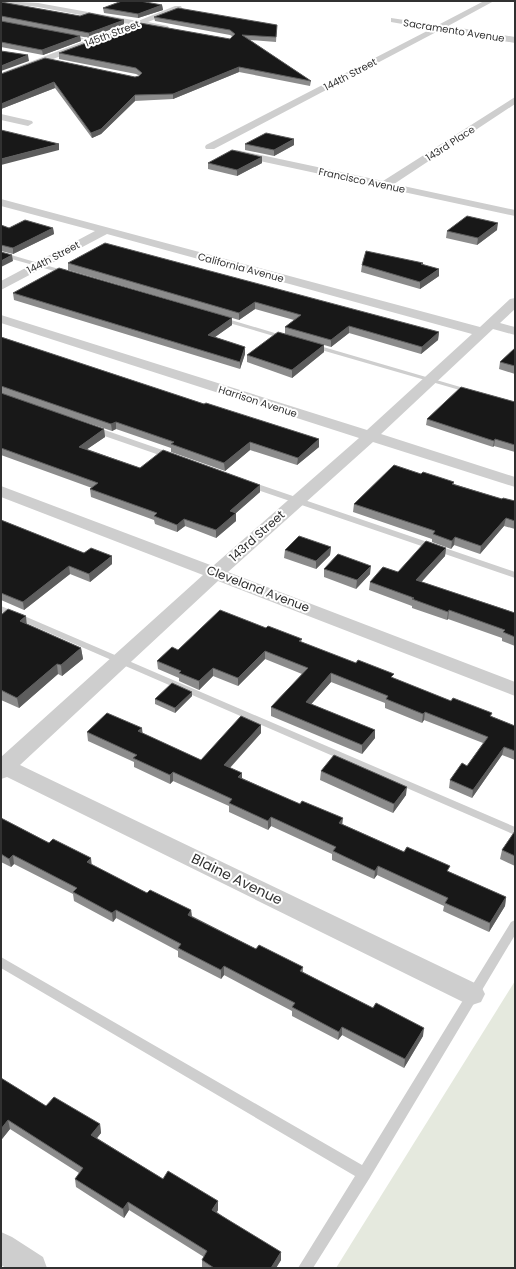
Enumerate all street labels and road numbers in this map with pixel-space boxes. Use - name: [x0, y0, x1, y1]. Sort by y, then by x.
- street label: Sacramento Avenue: [402, 15, 506, 46]
- street label: 145th Street: [83, 16, 142, 51]
- street label: 144th Street: [321, 54, 380, 95]
- street label: 143rd Place: [423, 122, 478, 165]
- street label: Francisco Avenue: [317, 164, 407, 197]
- street label: 144th Street: [24, 237, 83, 278]
- street label: California Avenue: [196, 249, 286, 286]
- street label: Harrison Avenue: [217, 382, 299, 421]
- street label: 143rd Street: [225, 506, 288, 565]
- street label: Cleveland Avenue: [204, 561, 312, 616]
- street label: Blaine Avenue: [188, 848, 286, 910]

